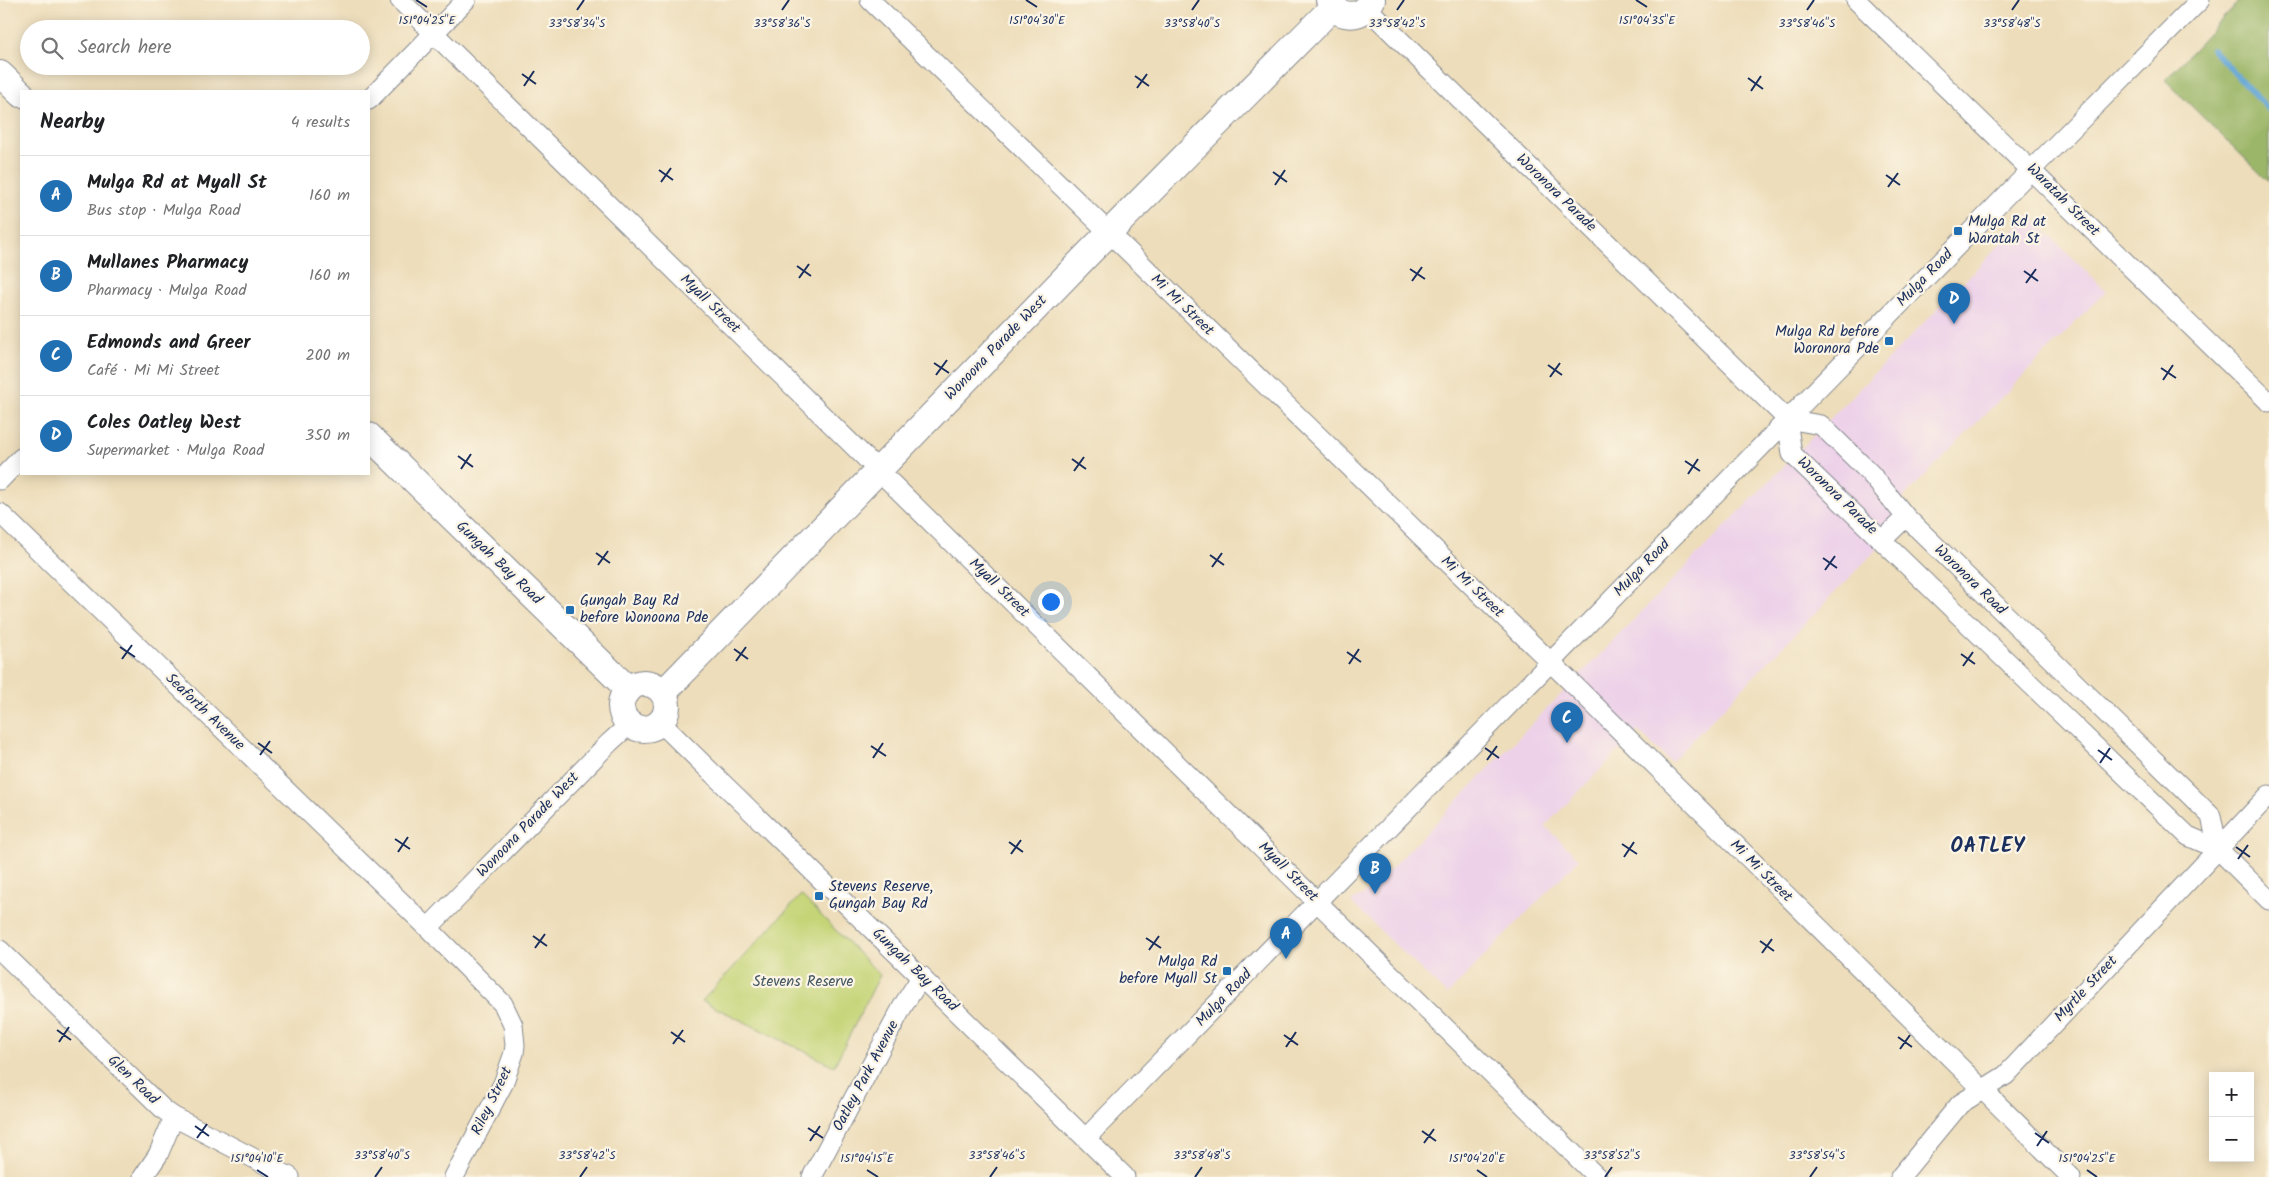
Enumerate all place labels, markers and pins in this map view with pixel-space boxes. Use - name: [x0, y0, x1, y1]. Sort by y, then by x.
- place label: Mulga Rd at Waratah St: [1968, 210, 2046, 251]
- marker: Mulga Rd at Waratah St: [1952, 225, 1964, 237]
- pin: D: [1938, 283, 1970, 324]
- place label: Mulga Rd before Woronora Pde: [1775, 320, 1879, 361]
- marker: Mulga Rd before Woronora Pde: [1883, 335, 1895, 347]
- place label: Gungah Bay Rd before Wonoona Pde: [580, 589, 709, 630]
- marker: Gungah Bay Rd before Wonoona Pde: [564, 604, 576, 616]
- pin: C: [1551, 702, 1583, 743]
- pin: B: [1359, 853, 1391, 894]
- place label: Stevens Reserve, Gungah Bay Rd: [829, 875, 933, 916]
- marker: Stevens Reserve, Gungah Bay Rd: [813, 890, 825, 902]
- pin: A: [1270, 918, 1302, 959]
- place label: Mulga Rd before Myall St: [1119, 950, 1218, 991]
- marker: Mulga Rd before Myall St: [1221, 965, 1233, 977]

